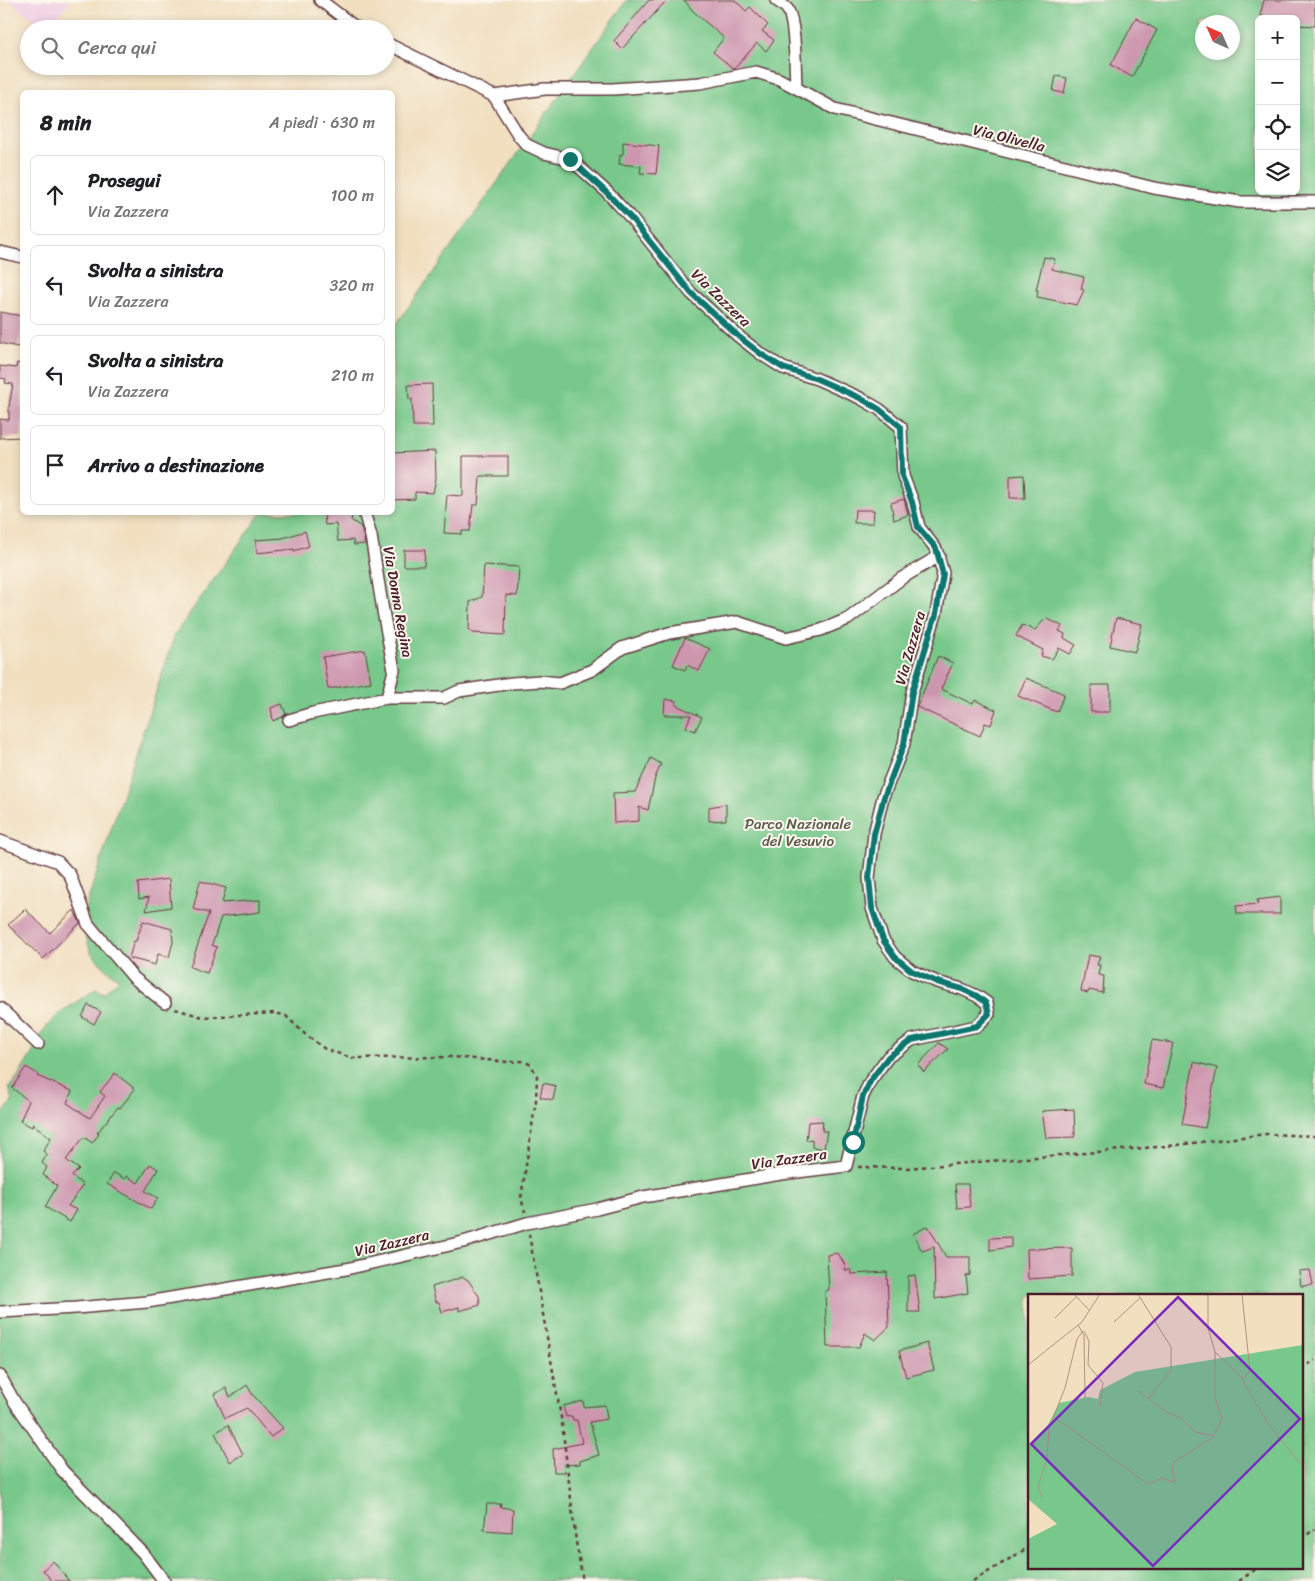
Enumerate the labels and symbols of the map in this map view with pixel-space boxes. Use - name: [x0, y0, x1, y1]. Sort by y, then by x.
- north arrow: [1195, 15, 1240, 60]
- street label: Via Olivella: [970, 117, 1048, 160]
- route end: [559, 148, 582, 171]
- street label: Via Zazzera: [685, 262, 758, 334]
- street label: Via Donna Regina: [375, 544, 421, 660]
- street label: Via Zazzera: [887, 608, 933, 688]
- park label: Parco Nazionale del Vesuvio: [745, 811, 851, 854]
- route start: [842, 1131, 865, 1154]
- street label: Via Zazzera: [750, 1141, 829, 1177]
- street label: Via Zazzera: [352, 1222, 432, 1264]
- inset map: [1028, 1294, 1302, 1568]

